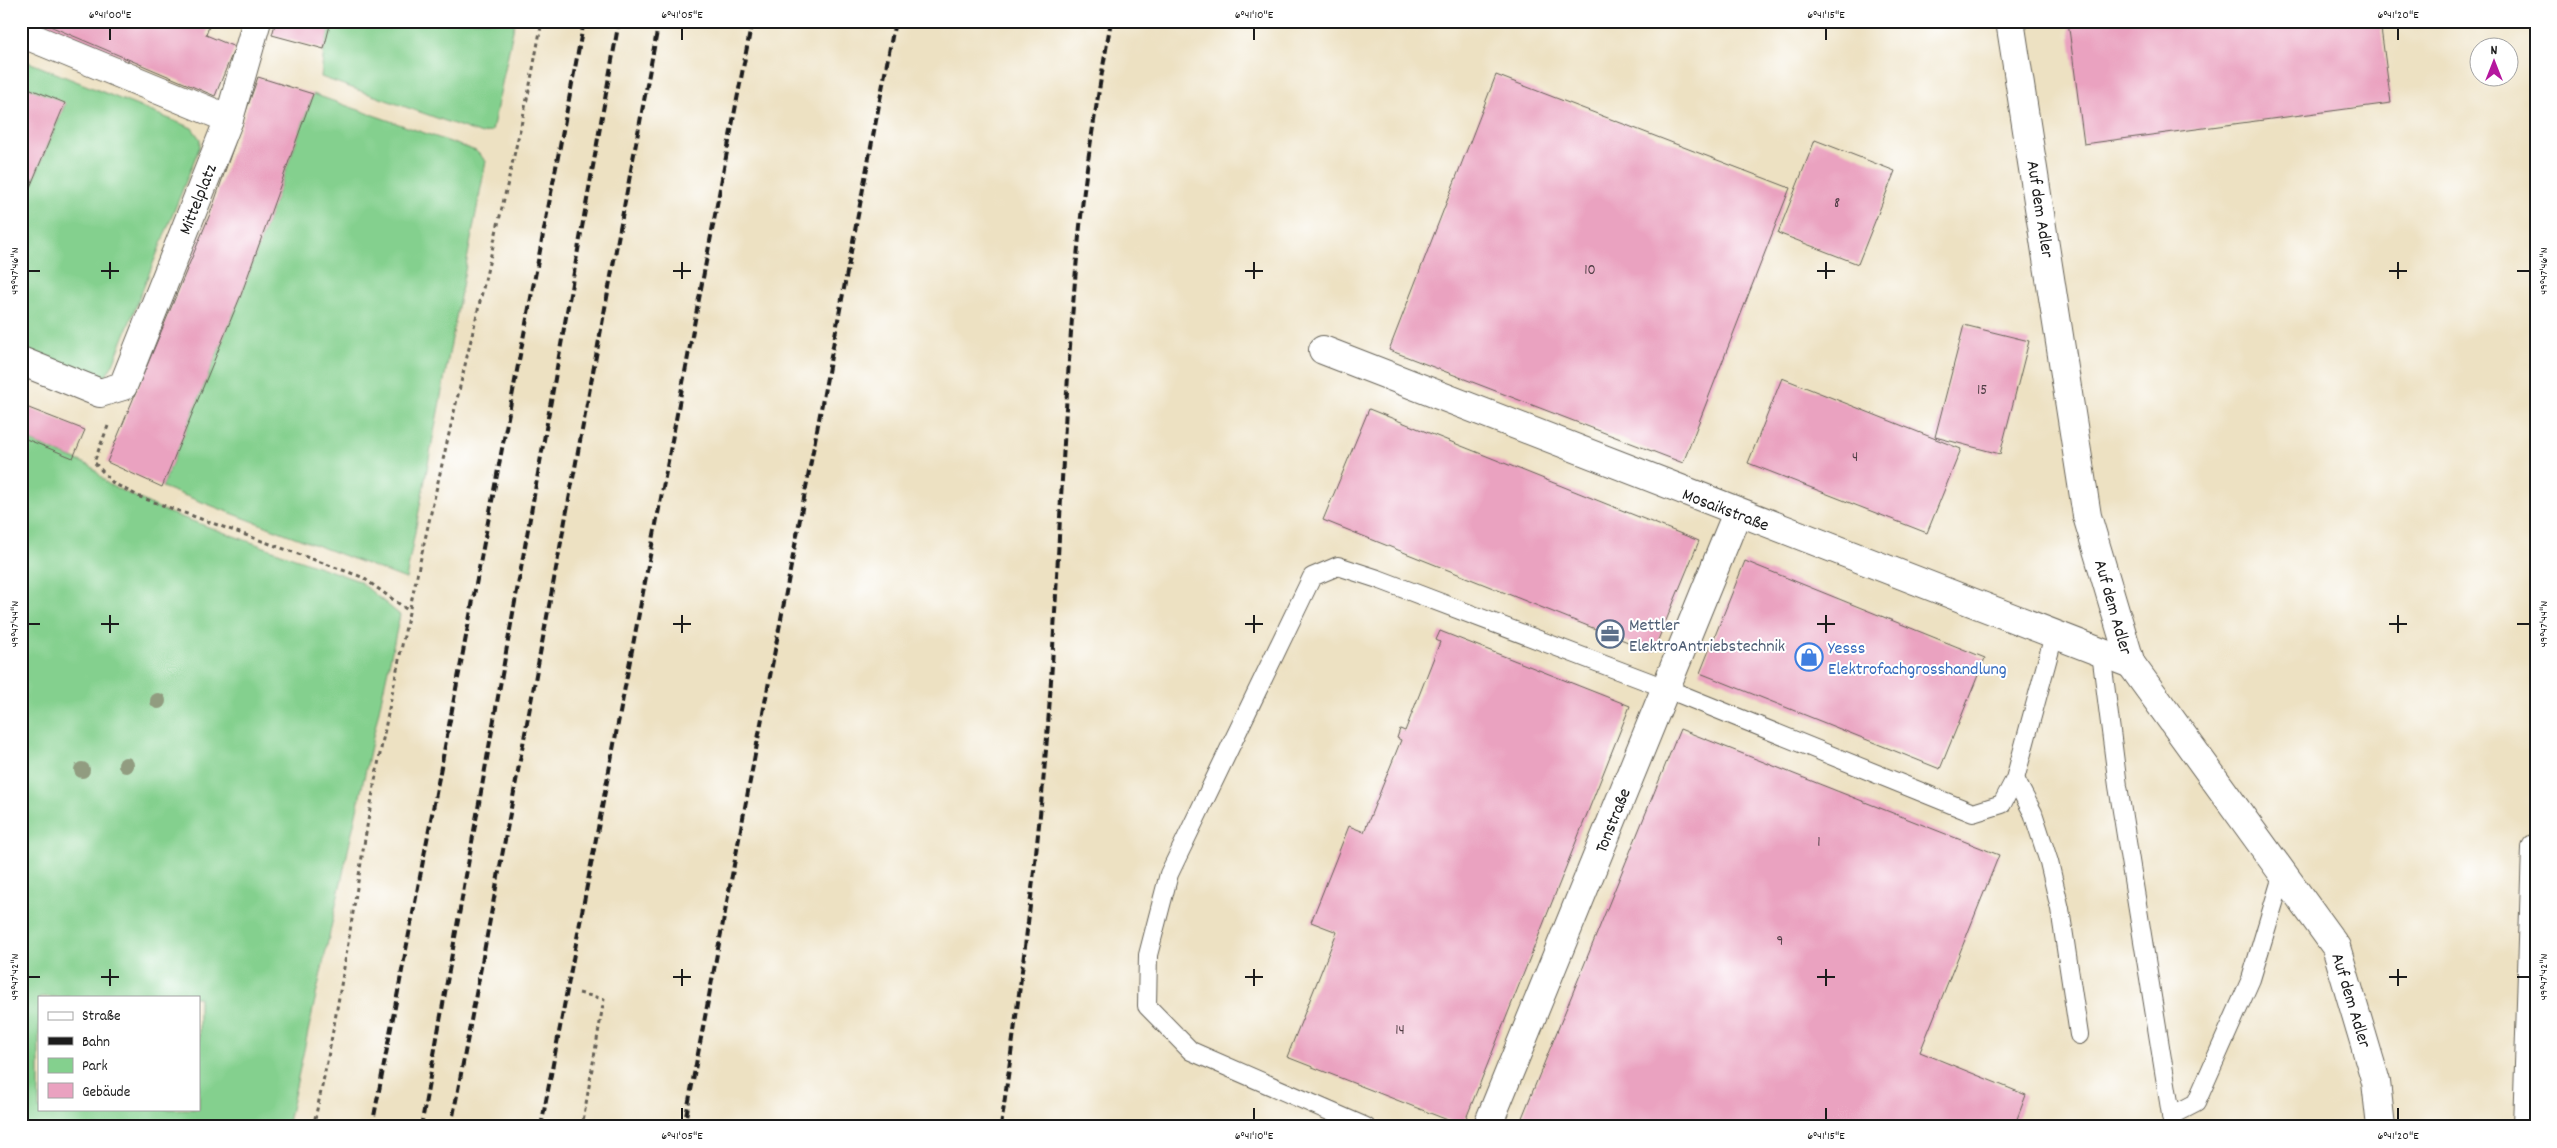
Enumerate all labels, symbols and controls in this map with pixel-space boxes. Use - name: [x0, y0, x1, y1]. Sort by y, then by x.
- text: 6°41'00"E: [89, 7, 132, 24]
- text: 6°41'05"E: [661, 7, 703, 24]
- text: 6°41'10"E: [1235, 7, 1274, 24]
- text: 6°41'15"E: [1807, 7, 1845, 24]
- text: 6°41'20"E: [2377, 7, 2419, 24]
- north arrow: [2470, 38, 2520, 88]
- text: N: [2491, 41, 2498, 61]
- street label: Auf dem Adler: [2019, 159, 2059, 260]
- street label: Mittelplatz: [174, 161, 225, 239]
- house number: 8: [1834, 193, 1840, 215]
- text: 49°47'46"N: [7, 247, 24, 295]
- text: 49°47'46"N: [2536, 247, 2553, 295]
- house number: 10: [1584, 260, 1596, 282]
- house number: 15: [1977, 380, 1987, 402]
- house number: 4: [1852, 447, 1858, 469]
- street label: Mosaikstraße: [1678, 483, 1772, 539]
- street label: Auf dem Adler: [2086, 557, 2137, 659]
- text: 49°47'44"N: [7, 601, 24, 647]
- text: 49°47'44"N: [2536, 601, 2553, 647]
- place label: Mettler ElektroAntriebstechnik: [1629, 614, 1785, 660]
- office icon: Mettler ElektroAntriebstechnik: [1595, 619, 1625, 649]
- place label: Yesss Elektrofachgrosshandlung: [1828, 637, 2007, 683]
- shop icon: Yesss Elektrofachgrosshandlung: [1794, 642, 1824, 672]
- street label: Tonstraße: [1590, 785, 1639, 857]
- house number: 1: [1817, 832, 1821, 854]
- house number: 9: [1777, 931, 1783, 953]
- street label: Auf dem Adler: [2323, 950, 2376, 1052]
- text: 49°47'42"N: [7, 954, 24, 1000]
- text: 49°47'42"N: [2536, 954, 2553, 1000]
- legend: [38, 996, 200, 1110]
- text: Straße: [82, 1006, 121, 1028]
- house number: 14: [1395, 1020, 1405, 1042]
- text: Bahn: [82, 1032, 110, 1054]
- text: Park: [82, 1056, 108, 1078]
- text: Gebäude: [82, 1082, 131, 1104]
- text: 6°41'05"E: [661, 1128, 703, 1145]
- text: 6°41'10"E: [1235, 1128, 1274, 1145]
- text: 6°41'15"E: [1807, 1128, 1845, 1145]
- text: 6°41'20"E: [2377, 1128, 2419, 1145]

